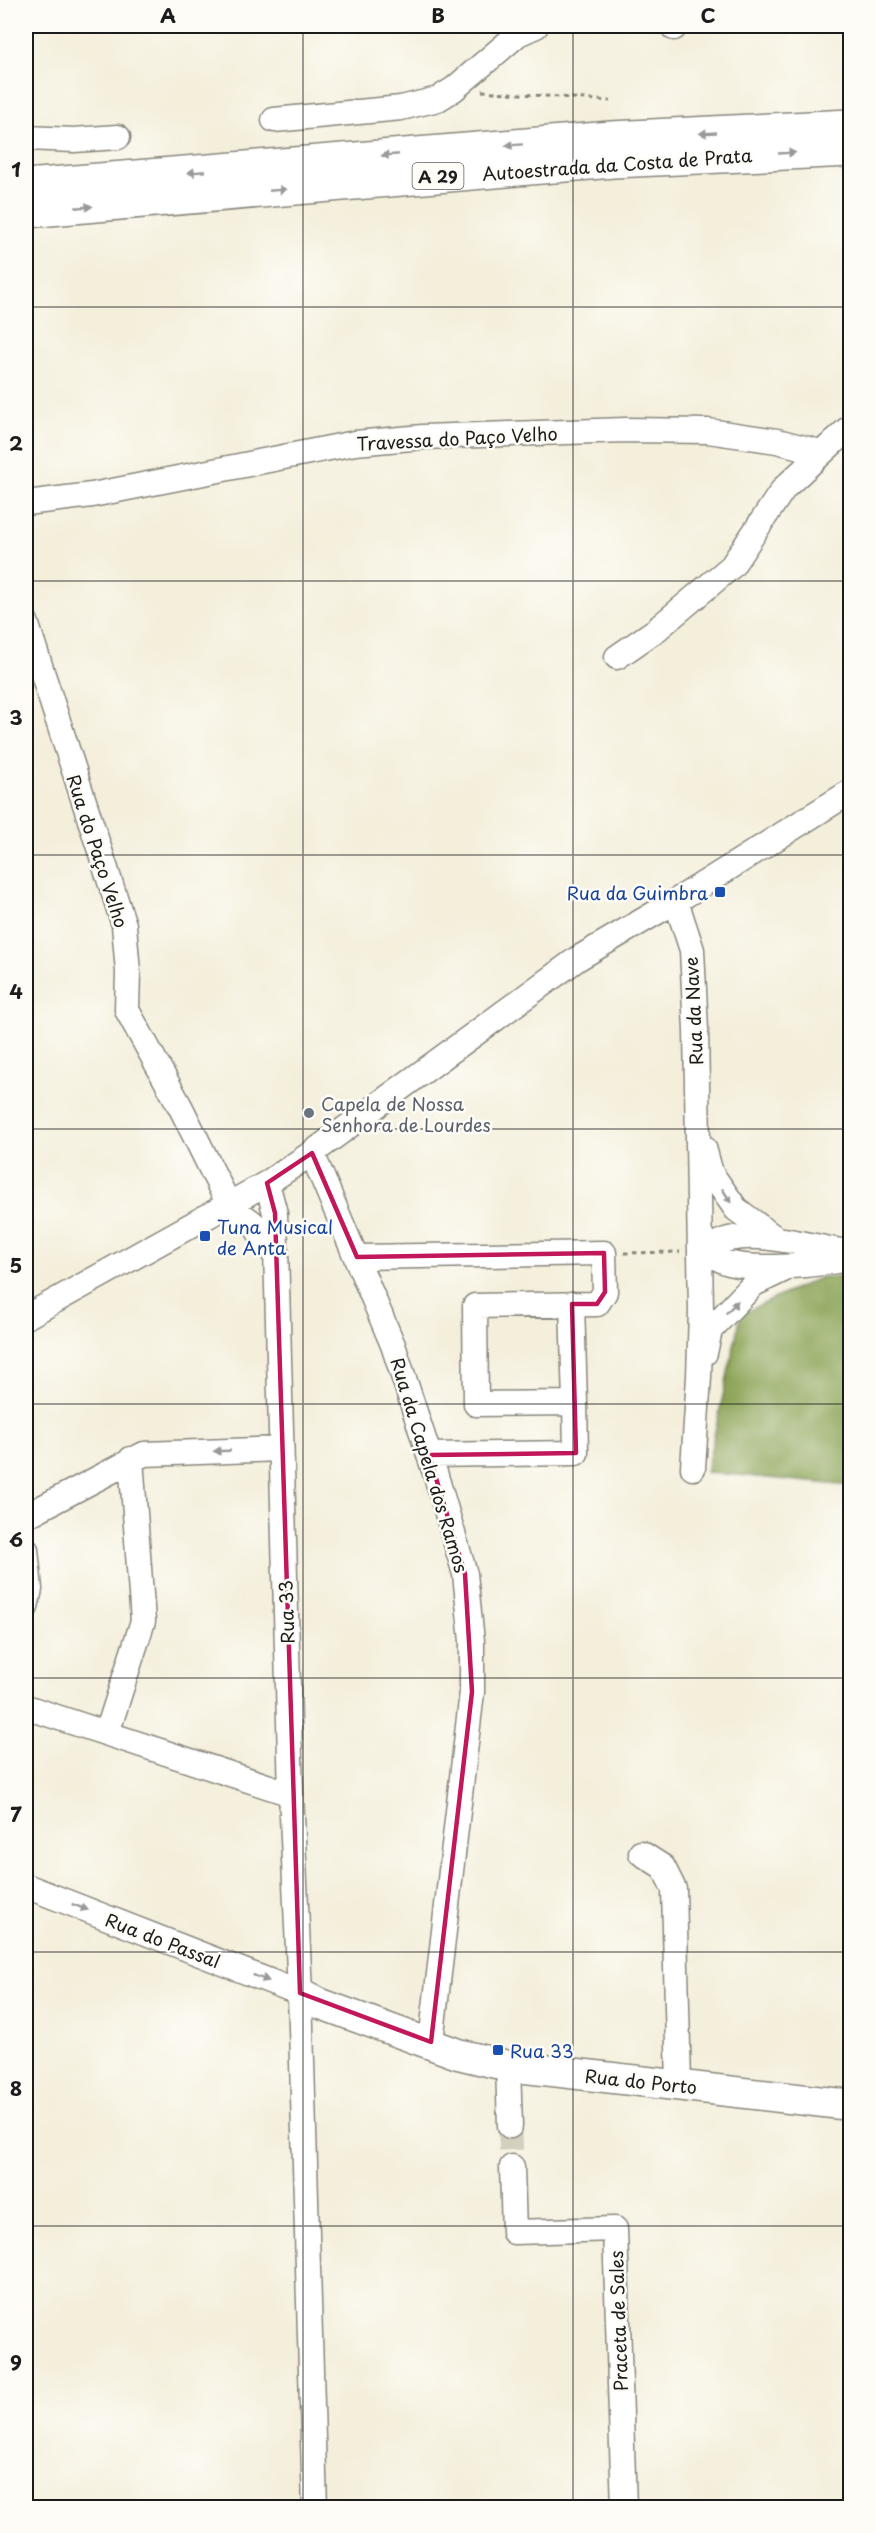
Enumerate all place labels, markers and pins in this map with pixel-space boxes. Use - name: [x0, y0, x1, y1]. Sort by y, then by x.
- place label: Rua da Guimbra: [567, 879, 708, 906]
- marker: Rua da Guimbra: [713, 885, 727, 899]
- place label: Capela de Nossa Senhora de Lourdes: [321, 1090, 491, 1138]
- marker: Capela de Nossa Senhora de Lourdes: [302, 1106, 316, 1120]
- place label: Tuna Musical de Anta: [217, 1213, 333, 1261]
- marker: Tuna Musical de Anta: [198, 1229, 212, 1243]
- place label: Rua 33: [510, 2037, 574, 2064]
- marker: Rua 33: [491, 2043, 505, 2057]

